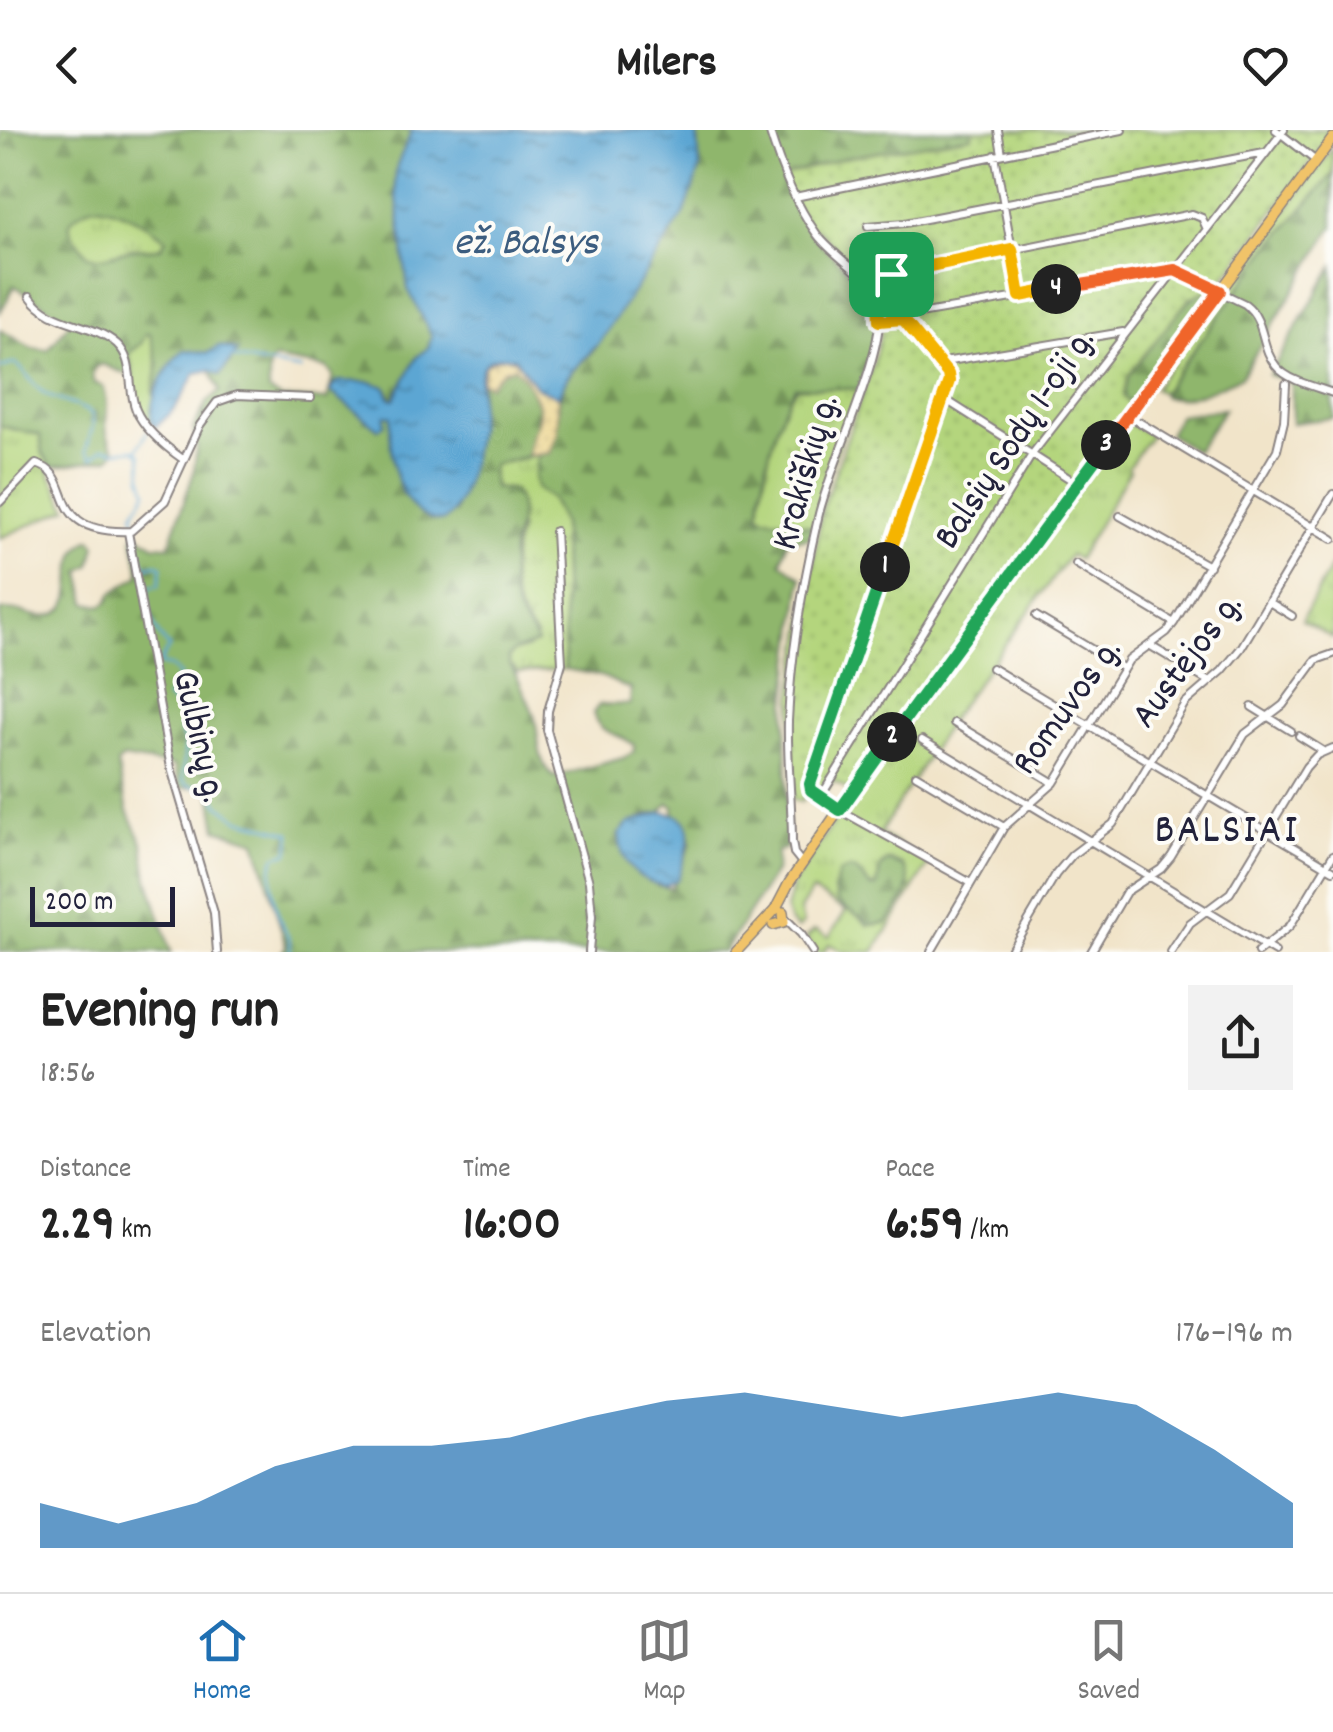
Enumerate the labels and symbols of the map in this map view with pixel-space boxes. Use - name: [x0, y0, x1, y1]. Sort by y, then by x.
- water label: ež. Balsys: [454, 217, 599, 274]
- pin: [849, 232, 934, 317]
- pin: 4: [1031, 264, 1081, 314]
- street label: Balsių Sodų 1-oji g.: [923, 318, 1111, 562]
- street label: Krakiškių g.: [760, 389, 856, 557]
- pin: 3: [1081, 420, 1131, 470]
- pin: 1: [860, 542, 910, 592]
- street label: Austėjos g.: [1119, 582, 1259, 742]
- street label: Romuvos g.: [1000, 628, 1138, 788]
- street label: Gulbinų g.: [155, 666, 239, 808]
- pin: 2: [867, 712, 917, 762]
- district label: BALSIAI: [1154, 803, 1300, 863]
- scale bar: [30, 882, 175, 926]

